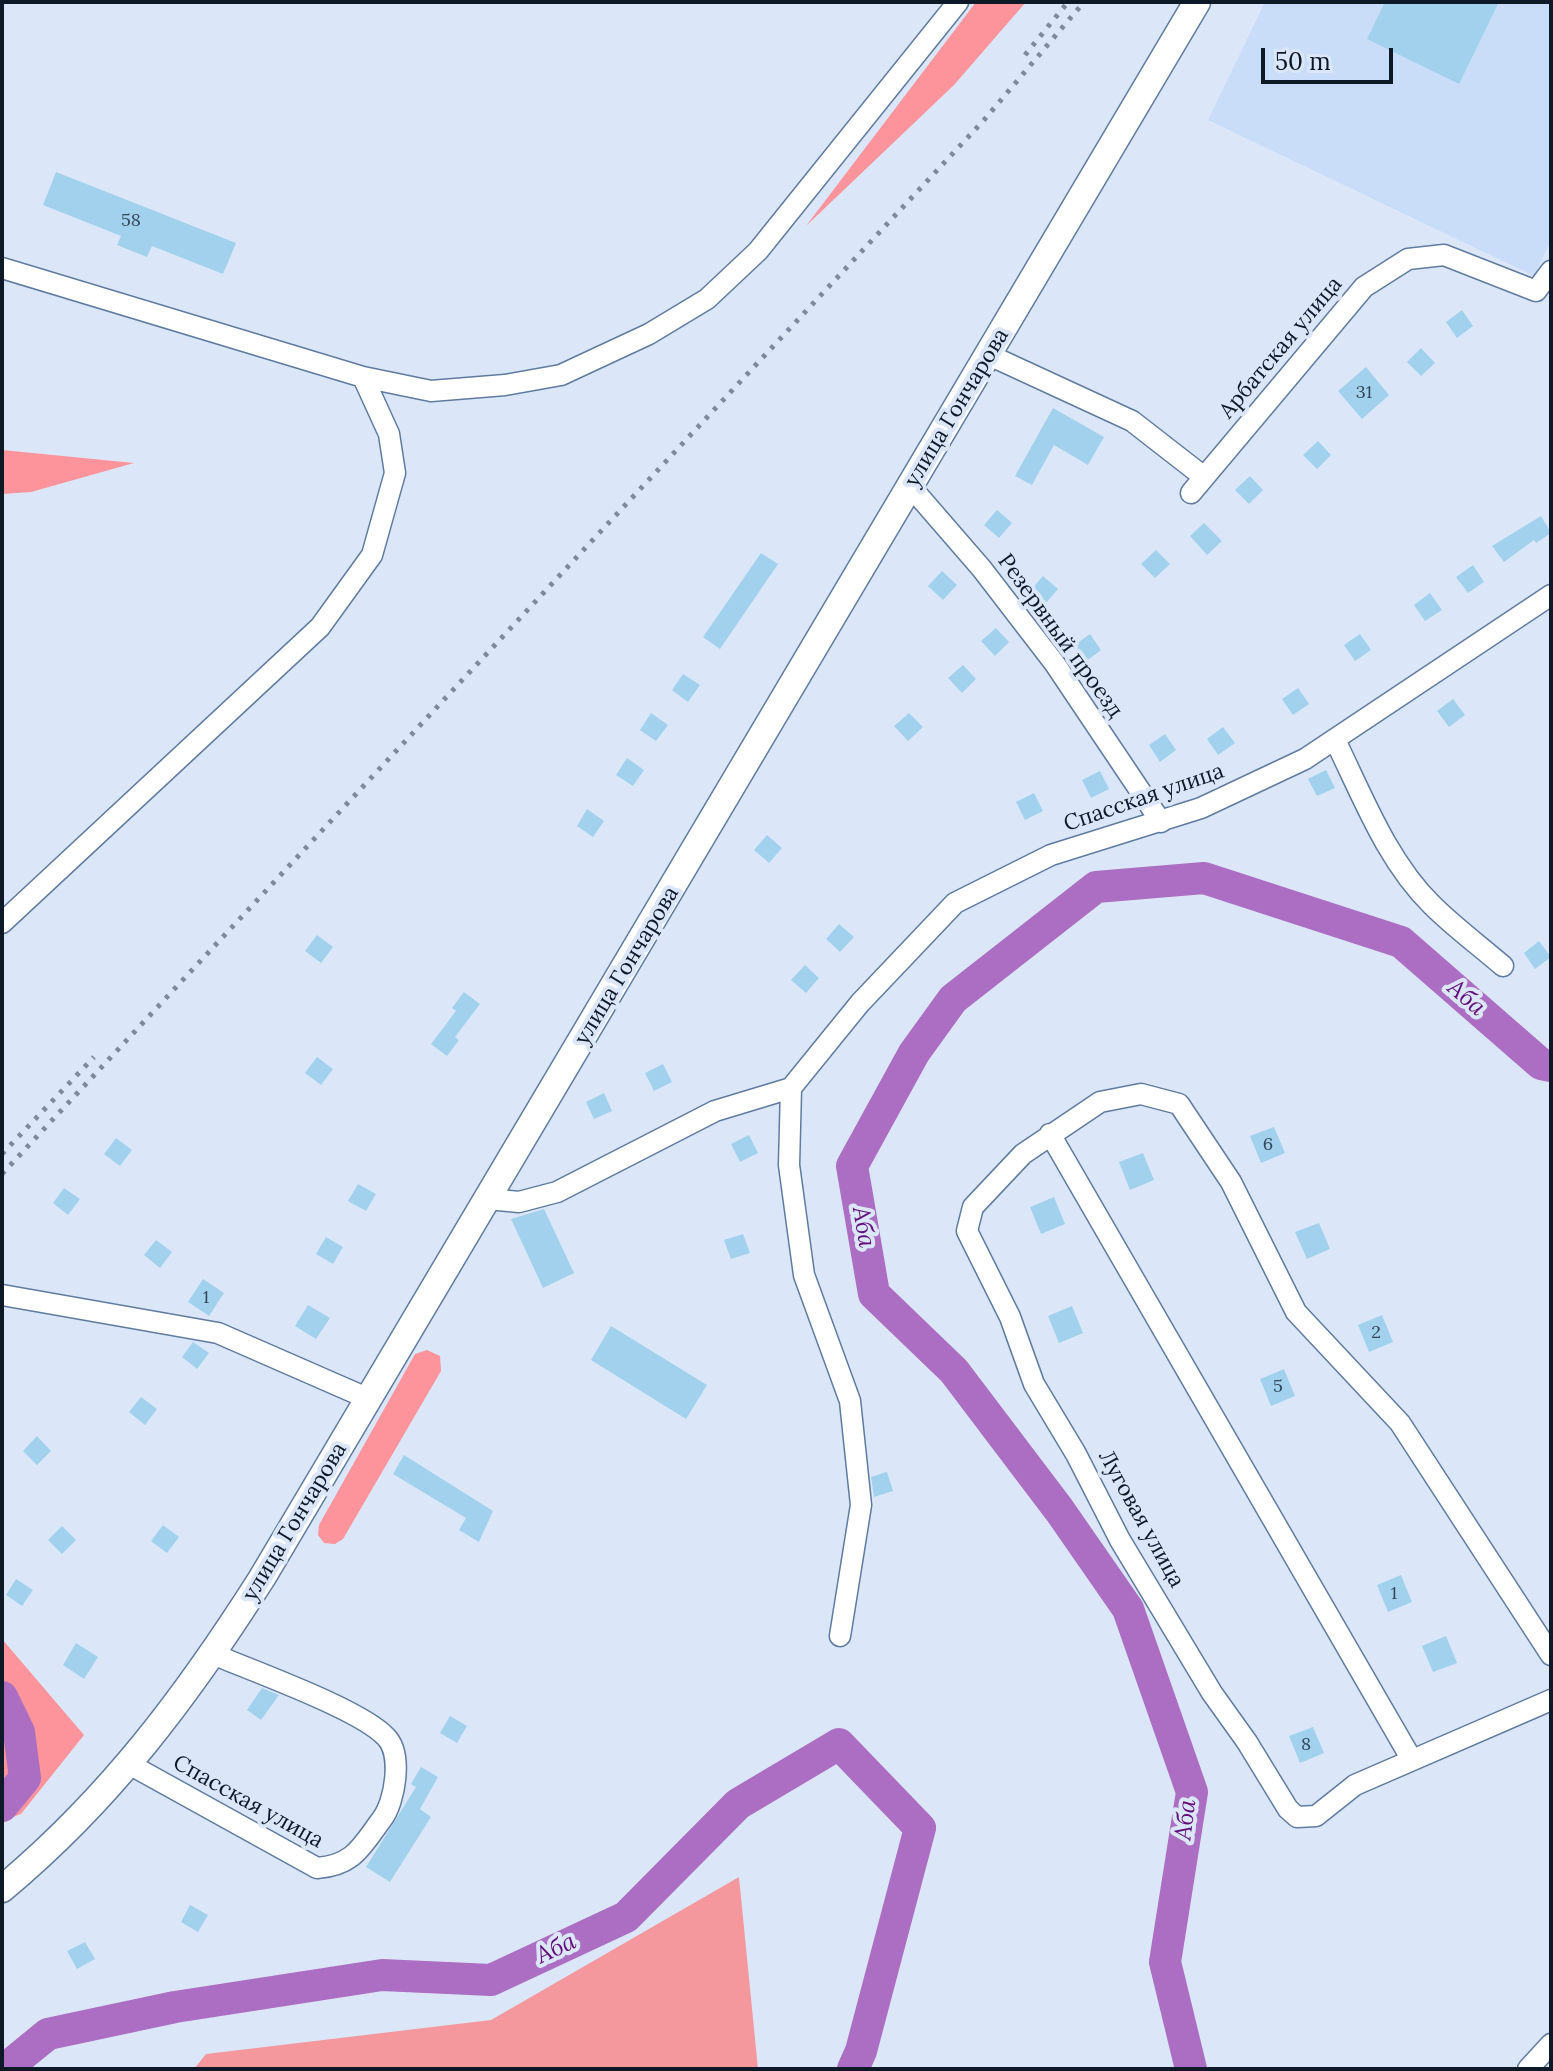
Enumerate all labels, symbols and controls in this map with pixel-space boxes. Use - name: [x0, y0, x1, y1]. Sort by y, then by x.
- scale bar: [1265, 32, 1397, 82]
- text: 50 m: [1275, 46, 1331, 77]
- house number: 58: [121, 210, 141, 232]
- street label: Арбатская улица: [1214, 272, 1348, 424]
- street label: улица Гончарова: [899, 324, 1015, 492]
- house number: 31: [1356, 382, 1372, 404]
- street label: Резервный проезд: [992, 549, 1128, 723]
- street label: Спасская улица: [1060, 758, 1228, 838]
- street label: улица Гончарова: [569, 882, 685, 1050]
- water label: Аба: [1441, 974, 1491, 1022]
- house number: 6: [1263, 1134, 1273, 1156]
- water label: Аба: [845, 1204, 881, 1250]
- house number: 1: [203, 1287, 209, 1309]
- house number: 2: [1371, 1322, 1381, 1344]
- house number: 5: [1273, 1376, 1283, 1398]
- street label: улица Гончарова: [237, 1438, 353, 1606]
- street label: Луговая улица: [1092, 1446, 1190, 1592]
- house number: 1: [1391, 1583, 1397, 1605]
- house number: 8: [1301, 1734, 1311, 1756]
- street label: Спасская улица: [168, 1750, 328, 1854]
- water label: Аба: [1169, 1798, 1203, 1842]
- water label: Аба: [531, 1927, 581, 1971]

